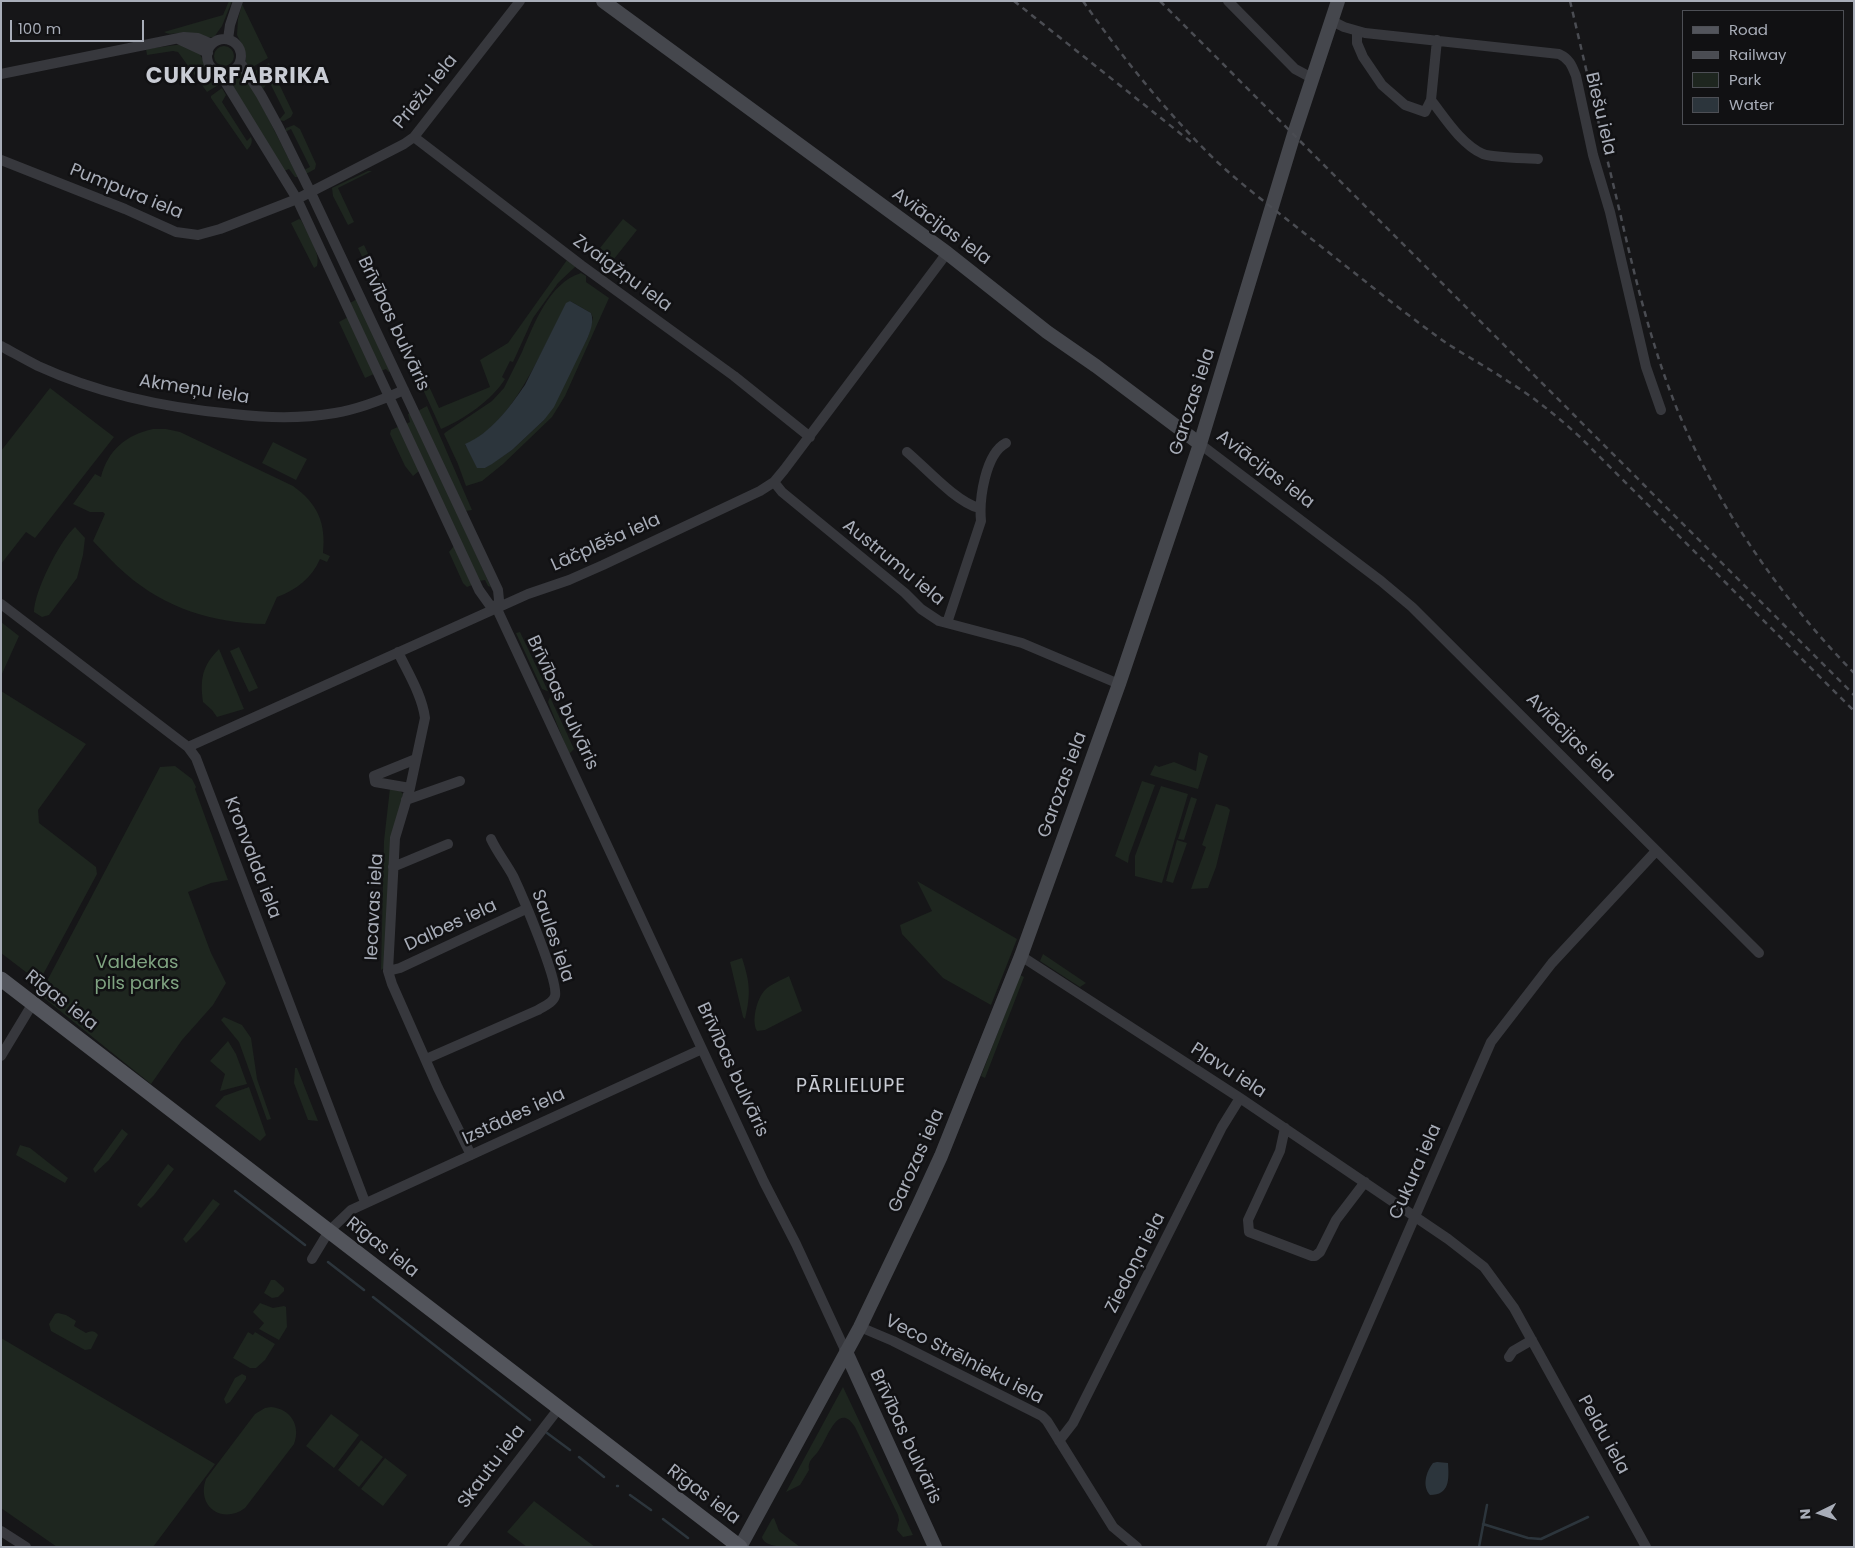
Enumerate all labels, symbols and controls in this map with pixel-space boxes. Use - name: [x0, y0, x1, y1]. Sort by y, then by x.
- scale bar: [12, 10, 146, 42]
- legend: [1682, 10, 1845, 125]
- text: 100 m: [18, 18, 61, 39]
- text: Road: [1729, 19, 1768, 40]
- text: Railway: [1729, 44, 1787, 65]
- street label: Priežu iela: [389, 50, 463, 134]
- district label: CUKURFABRIKA: [144, 64, 332, 90]
- text: Park: [1729, 69, 1761, 90]
- street label: Biešu iela: [1580, 70, 1620, 158]
- text: Water: [1729, 94, 1774, 115]
- street label: Pumpura iela: [66, 160, 186, 224]
- street label: Aviācijas iela: [887, 184, 995, 270]
- street label: Zvaigžņu iela: [568, 231, 676, 317]
- street label: Brīvības bulvāris: [352, 253, 434, 395]
- street label: Garozas iela: [1166, 346, 1220, 458]
- street label: Akmeņu iela: [137, 371, 251, 409]
- street label: Aviācijas iela: [1212, 426, 1318, 514]
- street label: Lāčplēša iela: [548, 509, 664, 577]
- street label: Austrumu iela: [838, 515, 948, 611]
- street label: Brīvības bulvāris: [521, 632, 603, 774]
- street label: Aviācijas iela: [1521, 689, 1619, 787]
- street label: Garozas iela: [1034, 729, 1092, 841]
- street label: Kronvalda iela: [219, 794, 285, 922]
- street label: Iecavas iela: [361, 853, 389, 961]
- street label: Saules iela: [526, 887, 578, 985]
- street label: Dalbes iela: [402, 895, 500, 957]
- park label: Valdekas pils parks: [95, 952, 179, 994]
- street label: Rīgas iela: [20, 966, 102, 1036]
- street label: Brīvības bulvāris: [691, 999, 773, 1141]
- street label: Pļavu iela: [1186, 1039, 1270, 1103]
- district label: PĀRLIELUPE: [795, 1076, 907, 1098]
- street label: Izstādes iela: [459, 1084, 569, 1150]
- street label: Garozas iela: [885, 1106, 949, 1216]
- street label: Cukura iela: [1385, 1121, 1447, 1223]
- street label: Ziedoņa iela: [1101, 1209, 1171, 1317]
- street label: Rīgas iela: [341, 1213, 423, 1283]
- street label: Veco Strēlnieku iela: [881, 1311, 1047, 1409]
- street label: Brīvības bulvāris: [864, 1366, 946, 1508]
- street label: Peldu iela: [1573, 1392, 1633, 1478]
- street label: Skautu iela: [454, 1421, 530, 1513]
- street label: Rīgas iela: [662, 1460, 744, 1530]
- north arrow: [1795, 1488, 1845, 1538]
- text: N: [1795, 1508, 1815, 1520]

